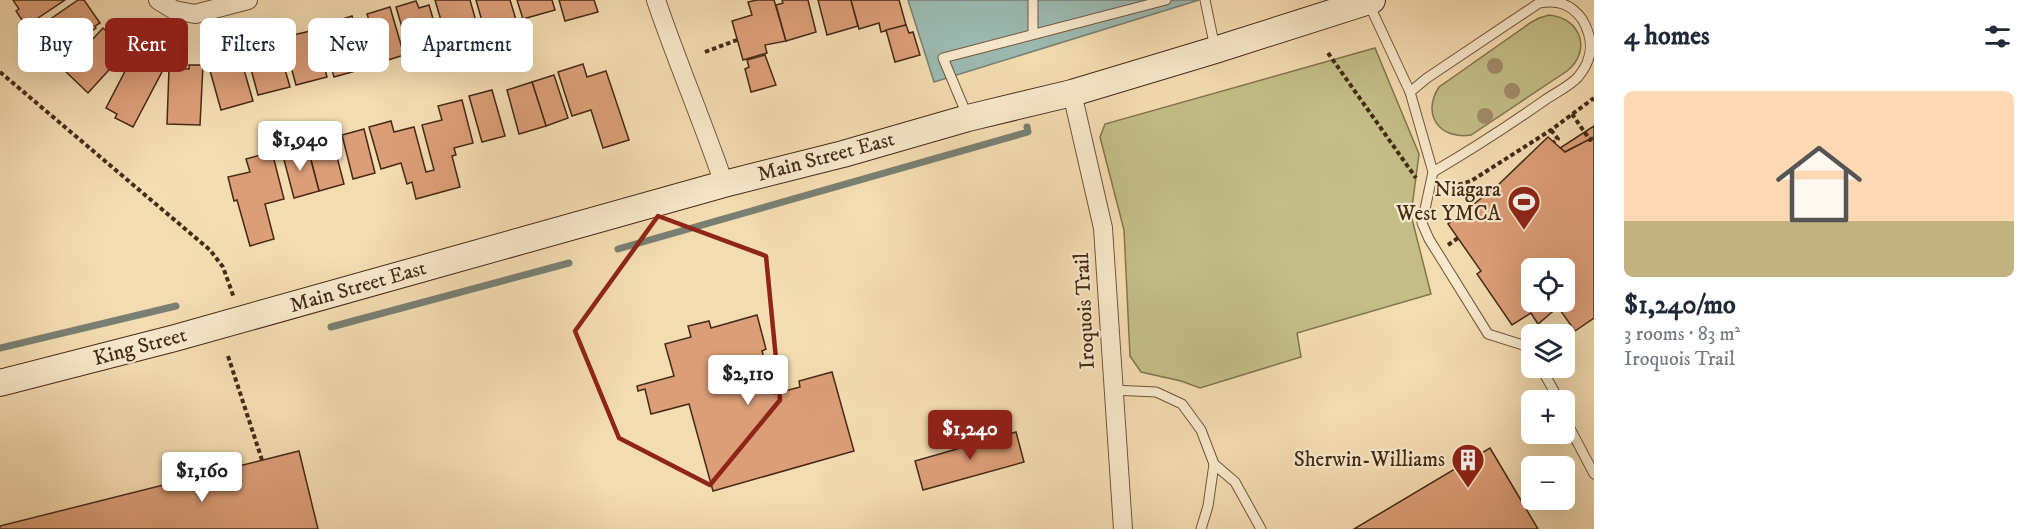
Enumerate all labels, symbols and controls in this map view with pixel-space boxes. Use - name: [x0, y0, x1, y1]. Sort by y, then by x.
- chip: Buy: [18, 18, 93, 72]
- chip: Rent: [105, 18, 188, 72]
- chip: Filters: [200, 18, 296, 72]
- chip: New: [308, 18, 389, 72]
- chip: Apartment: [401, 18, 533, 72]
- text: 4 homes: [1624, 20, 1710, 53]
- icon: filters: [1981, 20, 2014, 53]
- pin: $1,940: [251, 121, 349, 172]
- street label: Main Street East: [755, 126, 898, 188]
- text: $1,940: [272, 128, 328, 153]
- icon: home: [1765, 130, 1873, 238]
- place label: Niagara West YMCA: [1395, 177, 1502, 227]
- sports icon: Niagara West YMCA: [1506, 184, 1542, 231]
- street label: Iroquois Trail: [1069, 251, 1101, 370]
- street label: Main Street East: [287, 255, 429, 319]
- map controls: [1521, 258, 1575, 510]
- button: locate: [1521, 258, 1575, 312]
- text: $1,240/mo: [1624, 289, 1736, 322]
- street label: King Street: [90, 322, 190, 372]
- text: 3 rooms · 83 m²: [1624, 322, 1740, 347]
- button: layers: [1521, 324, 1575, 378]
- text: Iroquois Trail: [1624, 347, 1735, 372]
- pin: $2,110: [699, 355, 797, 406]
- text: $2,110: [722, 362, 774, 387]
- button: +: [1521, 390, 1575, 444]
- pin: $1,240: [921, 410, 1019, 461]
- text: $1,240: [942, 417, 998, 442]
- building icon: Sherwin-Williams: [1450, 442, 1486, 489]
- place label: Sherwin-Williams: [1294, 447, 1445, 473]
- pin: $1,160: [153, 452, 251, 503]
- button: −: [1521, 456, 1575, 510]
- text: $1,160: [176, 459, 228, 484]

